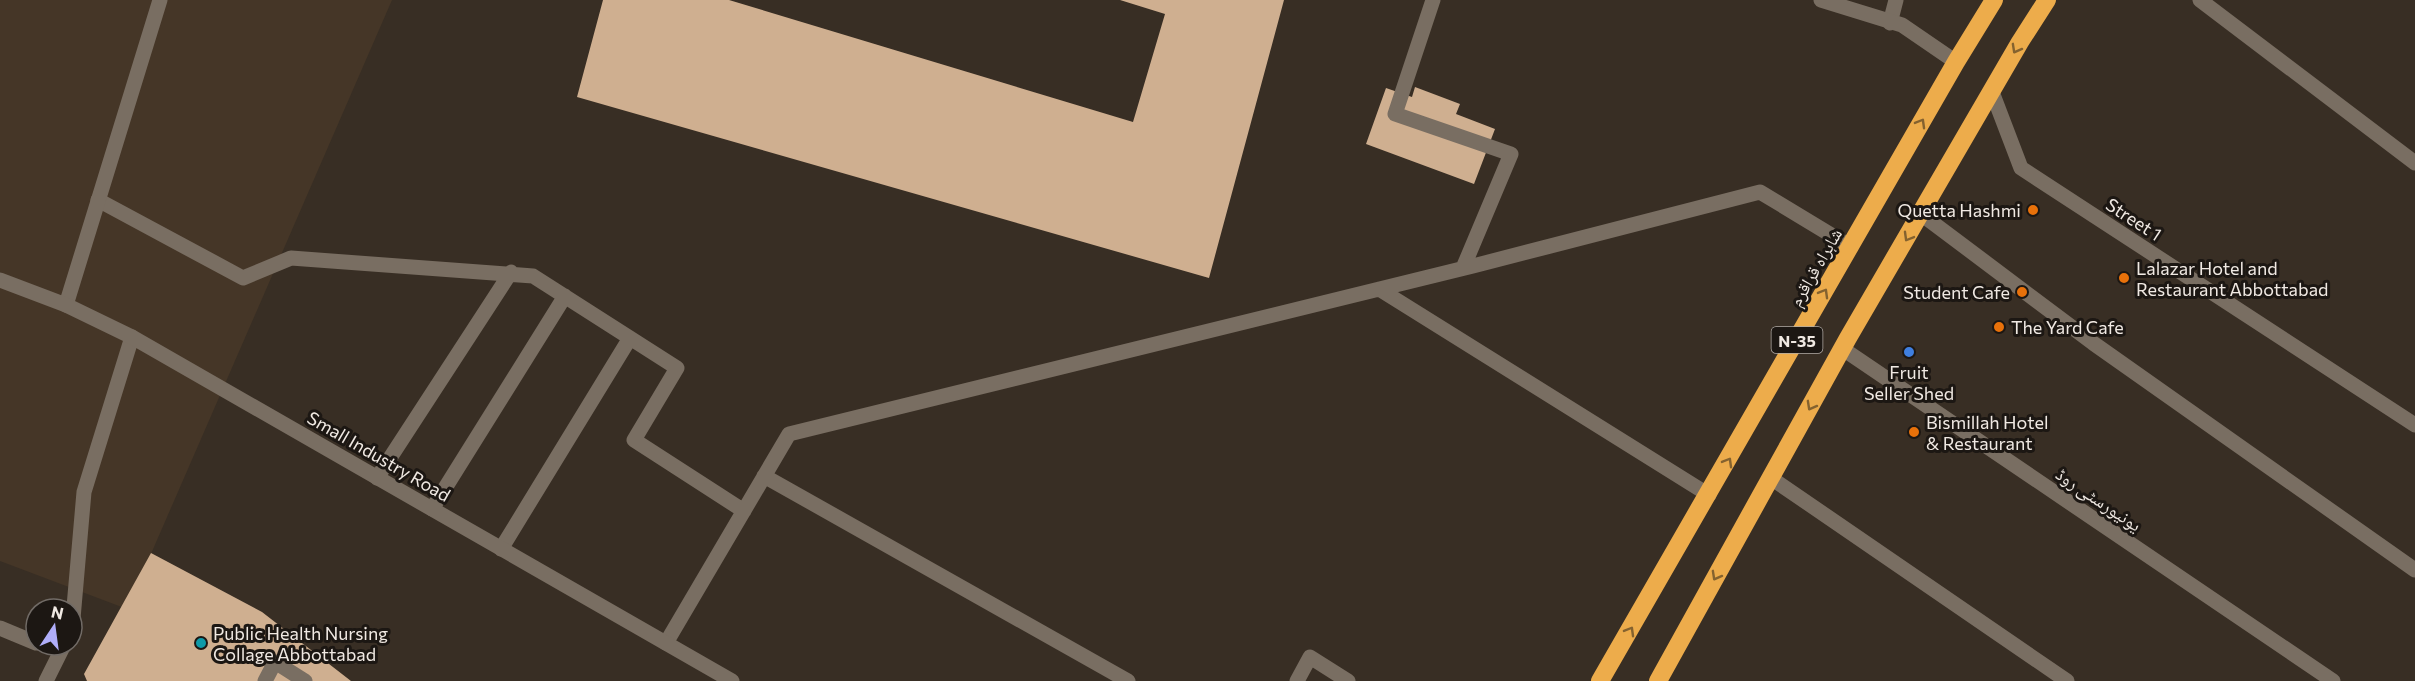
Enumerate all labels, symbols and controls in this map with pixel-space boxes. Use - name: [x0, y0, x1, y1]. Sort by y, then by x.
- one-way arrow: [2012, 43, 2023, 54]
- one-way arrow: [1914, 119, 1925, 129]
- street label: Street 1: [2102, 193, 2166, 245]
- place label: Quetta Hashmi: [1898, 199, 2021, 221]
- marker: Quetta Hashmi: [2026, 203, 2040, 217]
- street label: شاہراہ قراقرم: [1784, 224, 1848, 311]
- one-way arrow: [1904, 230, 1915, 241]
- place label: Lalazar Hotel and Restaurant Abbottabad: [2136, 257, 2329, 300]
- marker: Lalazar Hotel and Restaurant Abbottabad: [2117, 271, 2131, 285]
- place label: Student Cafe: [1903, 281, 2010, 303]
- marker: Student Cafe: [2015, 285, 2029, 299]
- one-way arrow: [1817, 288, 1829, 299]
- place label: The Yard Cafe: [2011, 316, 2124, 338]
- marker: The Yard Cafe: [1992, 320, 2006, 334]
- road number: N-35: [1772, 327, 1822, 353]
- marker: Fruit Seller Shed: [1902, 345, 1916, 359]
- place label: Fruit Seller Shed: [1864, 361, 1954, 404]
- one-way arrow: [1807, 400, 1818, 410]
- street label: Small Industry Road: [304, 406, 454, 506]
- place label: Bismillah Hotel & Restaurant: [1926, 411, 2049, 454]
- marker: Bismillah Hotel & Restaurant: [1907, 425, 1921, 439]
- one-way arrow: [1720, 458, 1732, 468]
- street label: یونیورسٹی روڈ: [2052, 462, 2146, 536]
- one-way arrow: [1712, 570, 1723, 580]
- north arrow: [24, 597, 84, 657]
- text: N: [50, 601, 65, 623]
- place label: Public Health Nursing Collage Abbottabad: [213, 622, 388, 665]
- one-way arrow: [1623, 627, 1634, 637]
- marker: Public Health Nursing Collage Abbottabad: [194, 636, 208, 650]

